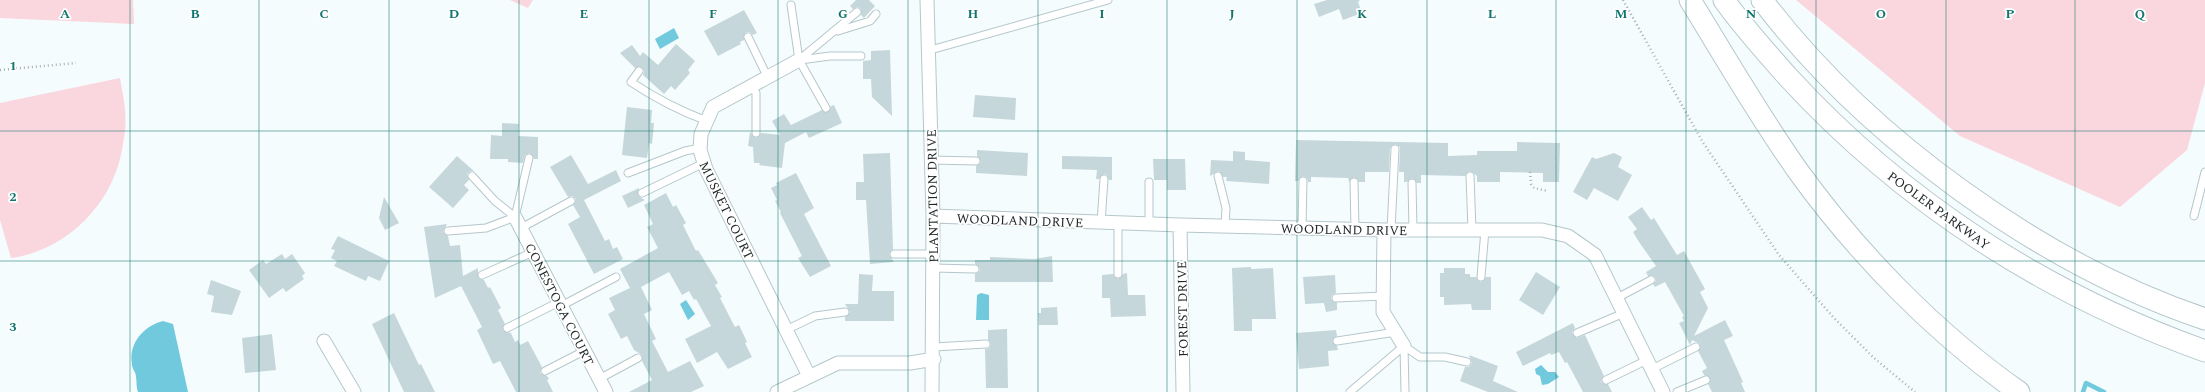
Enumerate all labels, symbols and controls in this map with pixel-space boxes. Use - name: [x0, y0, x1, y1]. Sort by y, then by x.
- text: A: [60, 4, 70, 24]
- text: B: [190, 4, 200, 24]
- text: C: [319, 4, 329, 24]
- text: D: [449, 4, 459, 24]
- text: E: [580, 4, 589, 24]
- text: F: [709, 4, 717, 24]
- text: G: [838, 4, 848, 24]
- text: H: [968, 4, 979, 24]
- text: I: [1099, 4, 1105, 24]
- text: J: [1229, 4, 1235, 24]
- text: K: [1357, 4, 1367, 24]
- text: L: [1488, 4, 1496, 24]
- text: M: [1615, 4, 1628, 24]
- text: N: [1746, 4, 1757, 24]
- text: O: [1876, 4, 1886, 24]
- text: P: [2006, 4, 2015, 24]
- text: Q: [2135, 4, 2146, 24]
- text: 1: [9, 56, 17, 76]
- street label: PLANTATION DRIVE: [922, 129, 944, 263]
- street label: MUSKET COURT: [694, 158, 759, 263]
- street label: POOLER PARKWAY: [1883, 167, 1994, 255]
- text: 2: [9, 187, 17, 207]
- street label: WOODLAND DRIVE: [956, 209, 1084, 233]
- street label: WOODLAND DRIVE: [1280, 219, 1408, 241]
- street label: CONESTOGA COURT: [520, 240, 599, 369]
- street label: FOREST DRIVE: [1172, 261, 1194, 357]
- text: 3: [9, 317, 17, 337]

